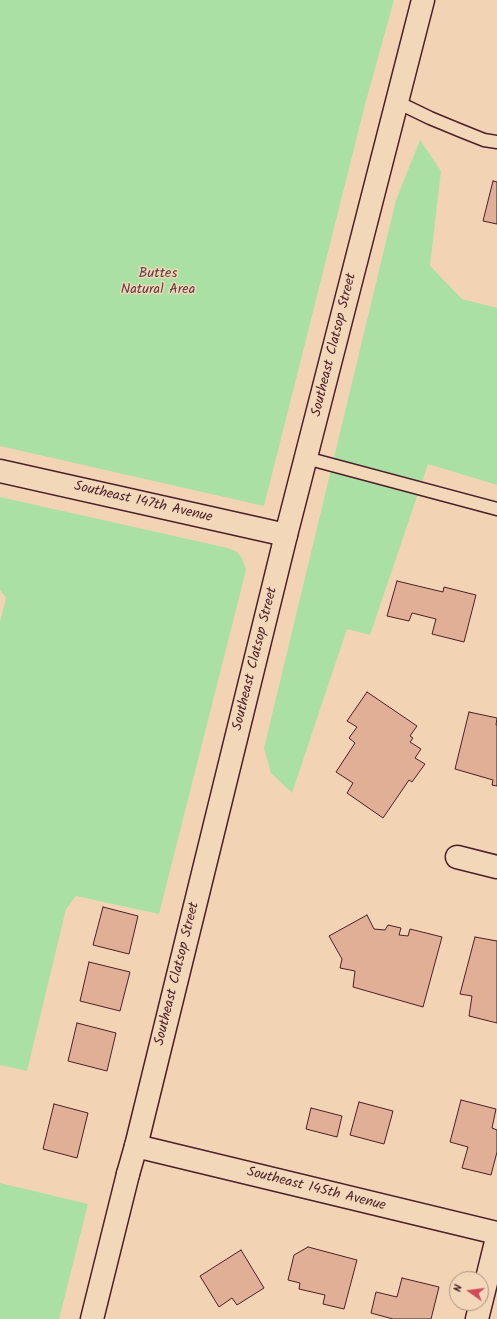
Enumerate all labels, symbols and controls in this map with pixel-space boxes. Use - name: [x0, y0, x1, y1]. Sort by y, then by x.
- park label: Buttes Natural Area: [121, 267, 195, 300]
- street label: Southeast Clatsop Street: [309, 272, 361, 418]
- street label: Southeast 147th Avenue: [72, 479, 214, 527]
- street label: Southeast Clatsop Street: [230, 586, 282, 732]
- street label: Southeast Clatsop Street: [152, 901, 204, 1047]
- street label: Southeast 145th Avenue: [245, 1165, 387, 1215]
- north arrow: [449, 1271, 489, 1311]
- text: N: [449, 1283, 468, 1294]

